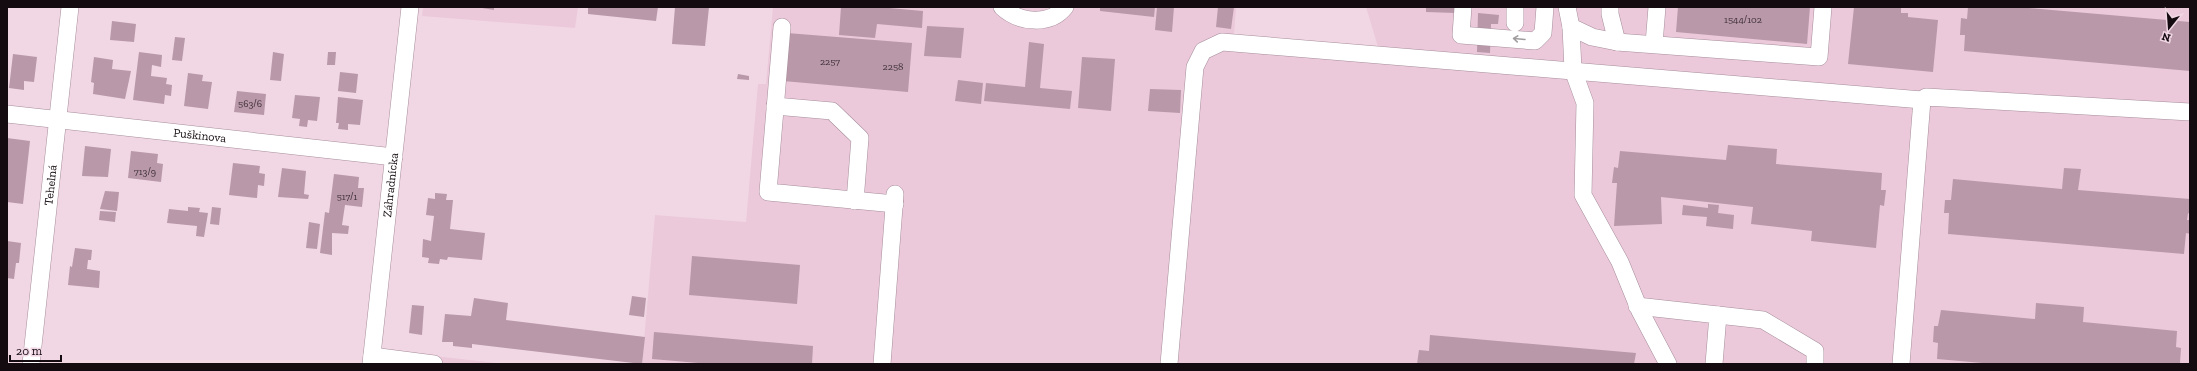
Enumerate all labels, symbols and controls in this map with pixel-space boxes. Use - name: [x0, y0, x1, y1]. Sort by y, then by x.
- north arrow: [2149, 8, 2189, 48]
- house number: 1544/102: [1724, 14, 1762, 26]
- text: N: [2160, 29, 2172, 45]
- one-way arrow: [1513, 36, 1526, 43]
- house number: 2257: [820, 56, 840, 68]
- house number: 2258: [883, 61, 903, 73]
- house number: 563/6: [238, 98, 262, 110]
- street label: Puškinova: [173, 126, 227, 145]
- street label: Záhradnícka: [380, 152, 401, 218]
- street label: Tehelná: [41, 164, 60, 206]
- house number: 713/9: [134, 166, 156, 178]
- house number: 517/1: [337, 191, 357, 203]
- scale bar: [10, 337, 61, 363]
- text: 20 m: [16, 344, 43, 358]

